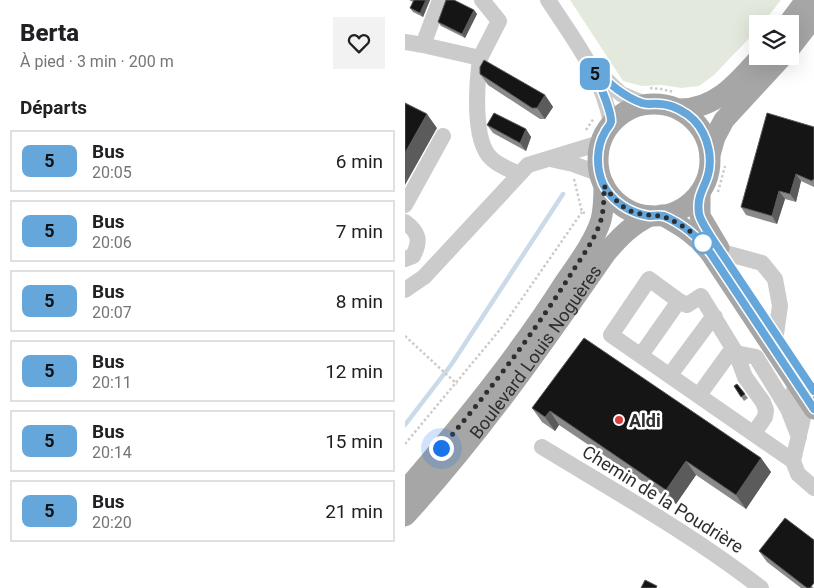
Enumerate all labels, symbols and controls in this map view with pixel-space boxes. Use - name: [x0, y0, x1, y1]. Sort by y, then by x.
- map controls: [749, 15, 799, 65]
- button: layers: [749, 15, 799, 65]
- button: heart: [333, 17, 385, 69]
- text: Berta: [20, 19, 79, 47]
- text: À pied · 3 min · 200 m: [20, 52, 174, 71]
- line badge: 5: [579, 58, 611, 90]
- text: 5: [590, 63, 600, 84]
- text: Départs: [20, 96, 87, 119]
- text: Bus: [92, 140, 125, 163]
- text: 5: [44, 150, 55, 171]
- text: 6 min: [336, 150, 383, 173]
- text: 20:05: [92, 163, 132, 182]
- text: Bus: [92, 210, 125, 233]
- text: 5: [44, 220, 55, 241]
- text: 7 min: [336, 220, 383, 243]
- unlabelled marker: [692, 232, 714, 254]
- text: 20:06: [92, 233, 132, 252]
- street label: Boulevard Louis Noguères: [465, 261, 605, 442]
- text: Bus: [92, 280, 125, 303]
- text: 5: [44, 290, 55, 311]
- text: 8 min: [336, 290, 383, 313]
- text: 20:07: [92, 303, 132, 322]
- text: Bus: [92, 350, 125, 373]
- text: 5: [44, 360, 55, 381]
- text: 12 min: [325, 360, 383, 383]
- text: 20:11: [92, 373, 132, 392]
- place label: Aldi: [629, 410, 661, 431]
- marker: Aldi: [613, 414, 625, 426]
- text: Bus: [92, 420, 125, 443]
- text: 5: [44, 430, 55, 451]
- text: 15 min: [325, 430, 383, 453]
- your location: [429, 436, 454, 461]
- street label: Chemin de la Poudrière: [579, 441, 747, 557]
- text: 20:14: [92, 443, 132, 462]
- text: Bus: [92, 490, 125, 513]
- text: 5: [44, 500, 55, 521]
- text: 21 min: [325, 500, 383, 523]
- text: 20:20: [92, 513, 132, 532]

